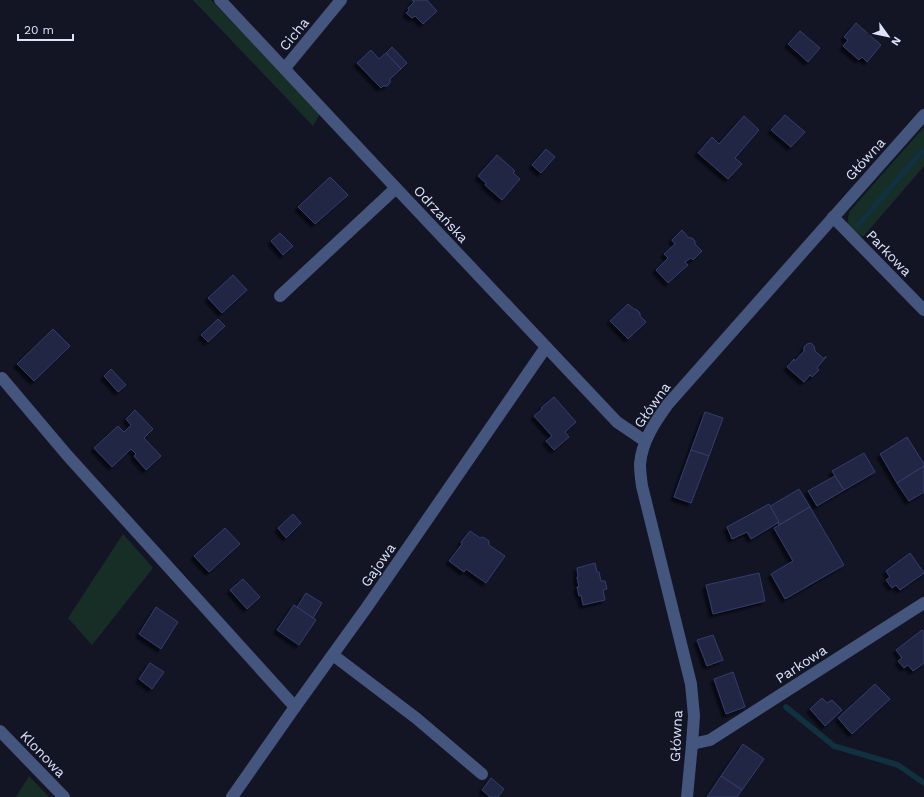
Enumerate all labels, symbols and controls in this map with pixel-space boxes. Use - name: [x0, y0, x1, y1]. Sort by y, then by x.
- street label: Cicha: [276, 14, 312, 54]
- scale bar: [18, 16, 73, 42]
- north arrow: [868, 16, 908, 56]
- text: 20 m: [24, 23, 54, 37]
- text: N: [888, 34, 904, 48]
- street label: Główna: [842, 134, 888, 184]
- street label: Odrzańska: [411, 182, 471, 246]
- street label: Parkowa: [863, 227, 915, 279]
- street label: Główna: [631, 379, 673, 431]
- street label: Gajowa: [357, 540, 399, 590]
- street label: Parkowa: [773, 642, 830, 686]
- street label: Główna: [667, 710, 685, 762]
- street label: Klonowa: [17, 728, 69, 781]

